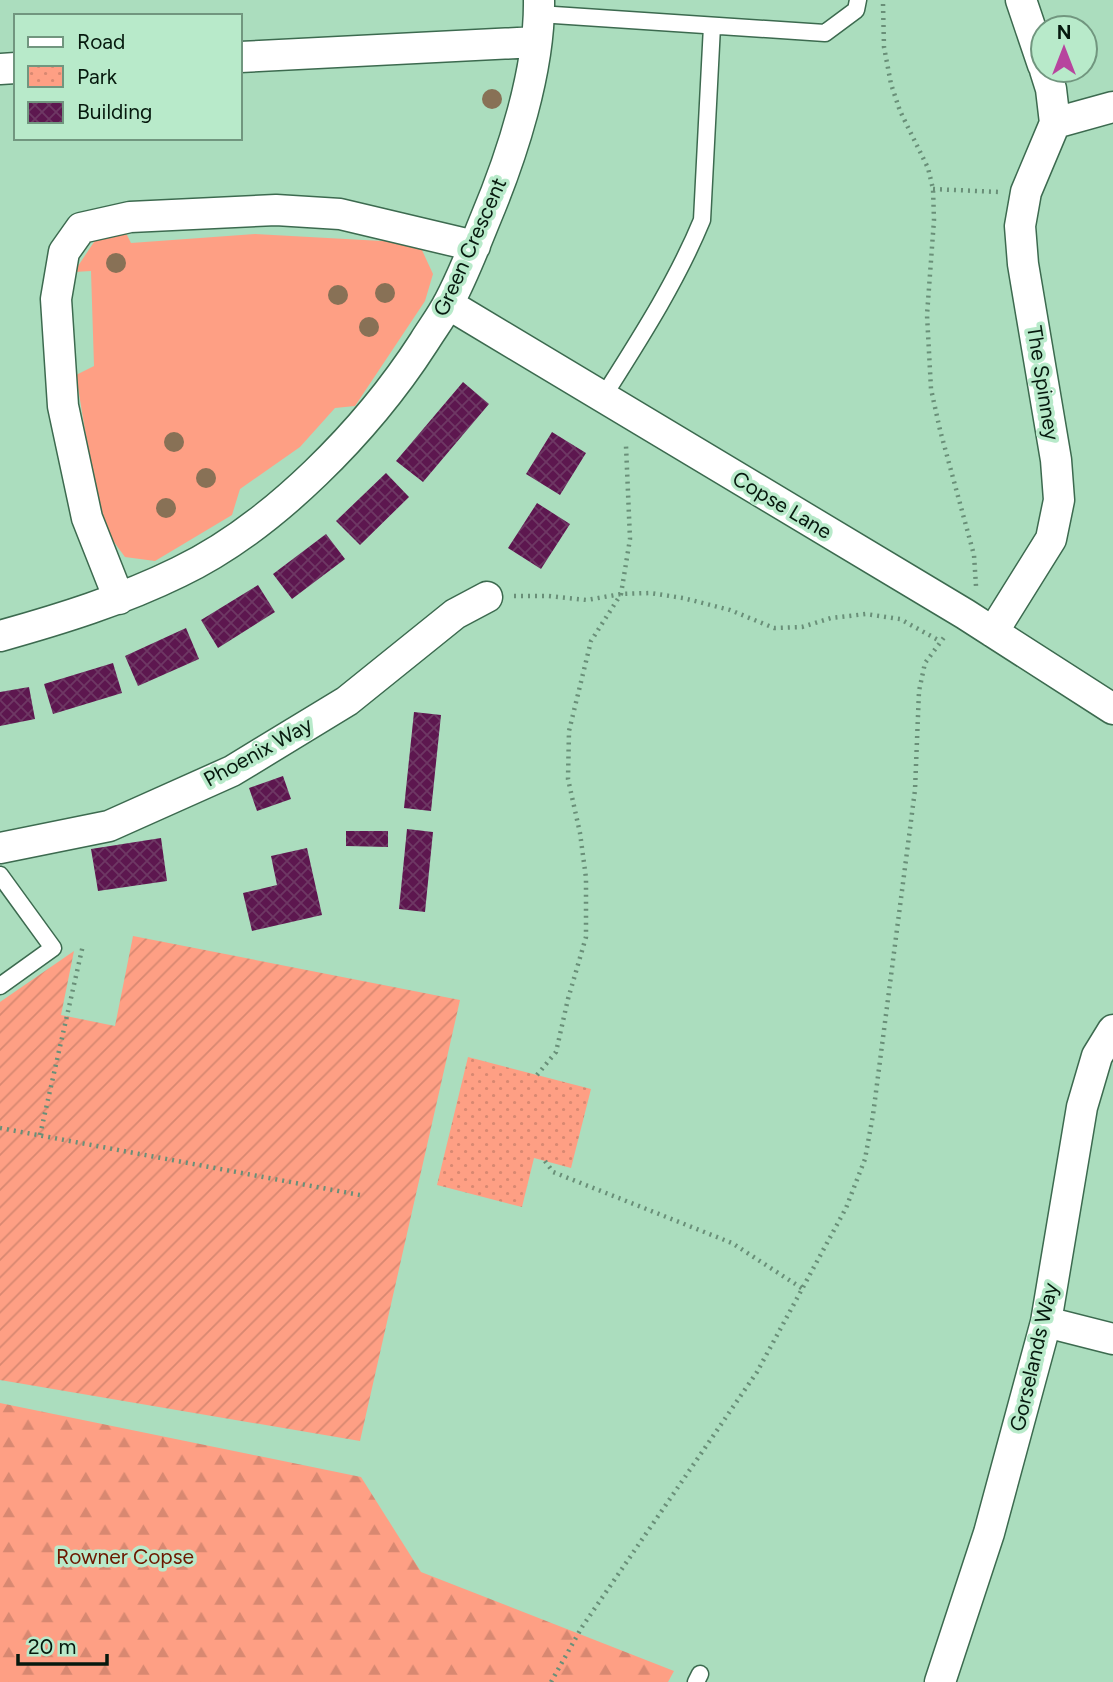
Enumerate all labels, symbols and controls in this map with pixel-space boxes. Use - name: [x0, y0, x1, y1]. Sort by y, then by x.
- legend: [14, 14, 242, 140]
- north arrow: [1029, 14, 1099, 84]
- text: N: [1057, 21, 1071, 44]
- text: Road: [77, 29, 125, 54]
- text: Park: [77, 64, 118, 89]
- text: Building: [77, 99, 152, 124]
- street label: Green Crescent: [428, 174, 511, 320]
- street label: The Spinney: [1022, 324, 1065, 442]
- street label: Copse Lane: [728, 465, 836, 544]
- street label: Phoenix Way: [199, 711, 316, 792]
- street label: Gorselands Way: [1004, 1280, 1063, 1434]
- park label: Rowner Copse: [56, 1544, 194, 1569]
- scale bar: [18, 1622, 107, 1666]
- text: 20 m: [28, 1634, 76, 1659]

